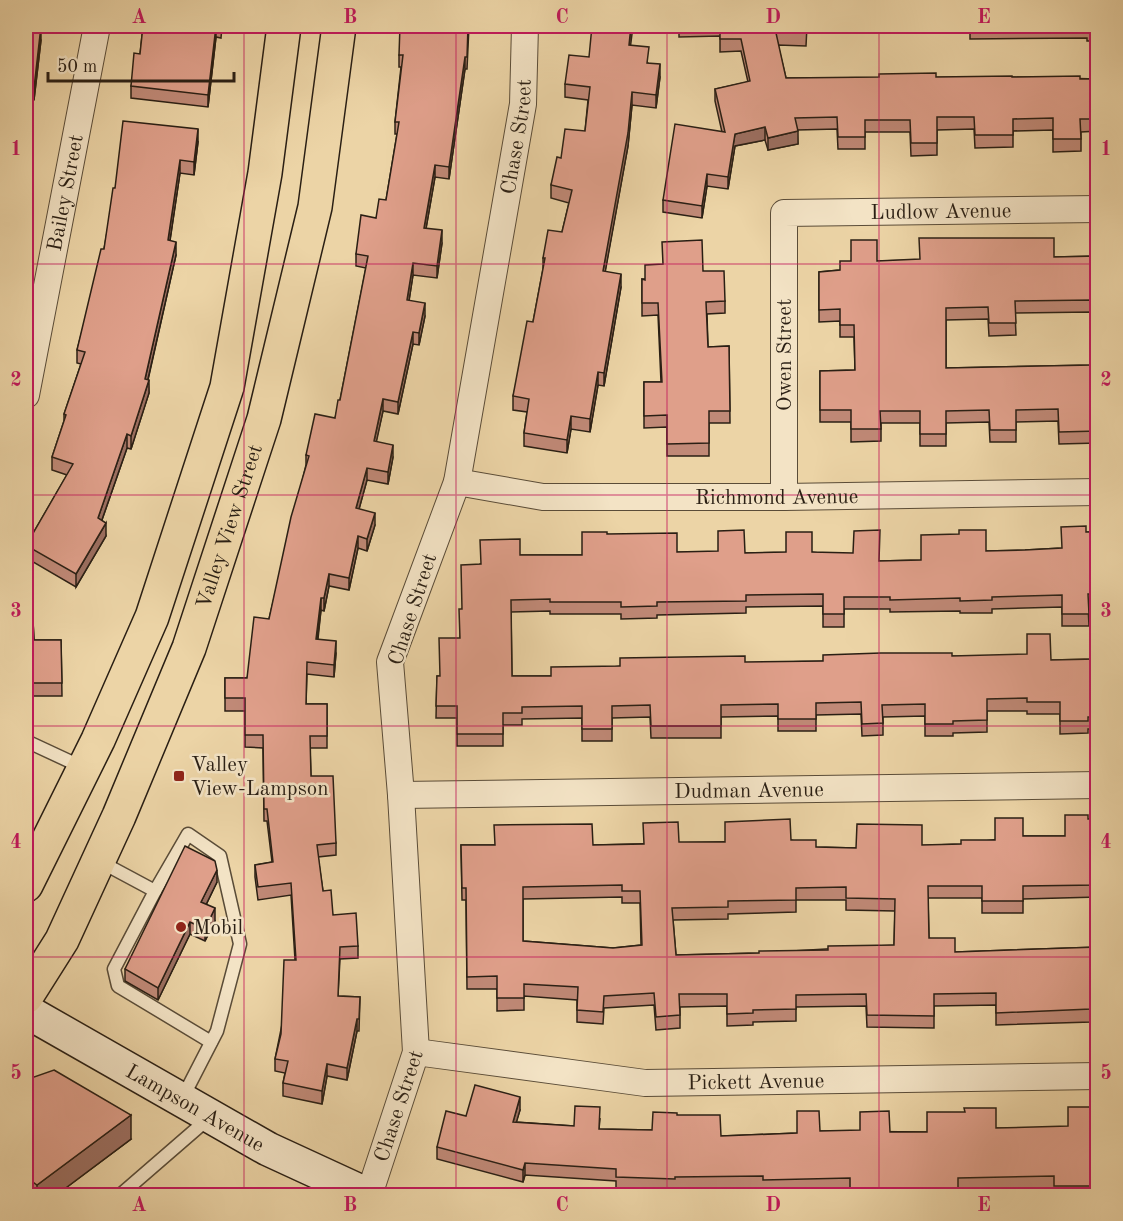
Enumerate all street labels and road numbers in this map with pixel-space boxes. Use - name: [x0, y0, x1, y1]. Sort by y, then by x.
- street label: Chase Street: [498, 79, 536, 196]
- street label: Bailey Street: [45, 133, 88, 253]
- street label: Ludlow Avenue: [870, 201, 1012, 224]
- street label: Owen Street: [775, 299, 796, 411]
- street label: Valley View Street: [194, 442, 267, 611]
- street label: Richmond Avenue: [695, 487, 859, 509]
- street label: Chase Street: [385, 551, 441, 668]
- street label: Dudman Avenue: [674, 780, 824, 803]
- street label: Chase Street: [372, 1048, 428, 1165]
- street label: Lampson Avenue: [122, 1061, 267, 1157]
- street label: Pickett Avenue: [687, 1071, 825, 1094]

